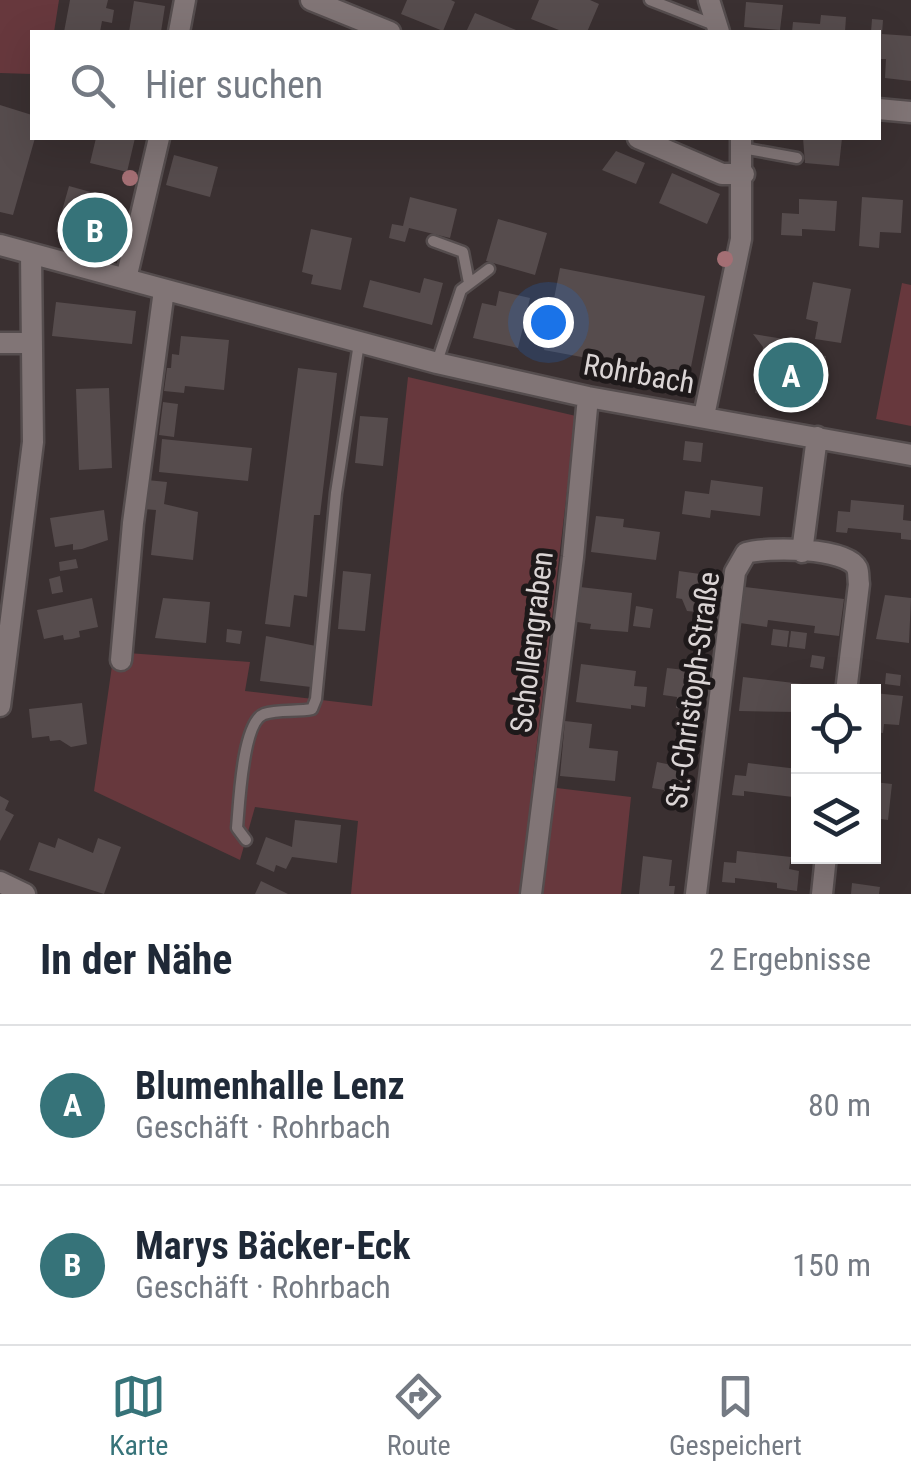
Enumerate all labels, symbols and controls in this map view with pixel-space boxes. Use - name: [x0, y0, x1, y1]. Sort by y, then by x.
- search box: [30, 30, 881, 140]
- icon: search: [65, 58, 120, 113]
- text: Hier suchen: [145, 63, 323, 107]
- pin: B: [62, 192, 128, 268]
- your location: [523, 297, 574, 348]
- pin: A: [758, 338, 824, 412]
- street label: Rohrbach: [581, 347, 697, 400]
- street label: Schollengraben: [503, 549, 560, 735]
- street label: St.-Christoph-Straße: [659, 569, 726, 810]
- map controls: [791, 684, 881, 864]
- button: locate: [791, 684, 881, 774]
- button: layers: [791, 774, 881, 864]
- text: In der Nähe: [40, 935, 232, 984]
- text: 2 Ergebnisse: [709, 940, 871, 978]
- text: Blumenhalle Lenz: [135, 1064, 405, 1108]
- text: A: [63, 1086, 82, 1124]
- text: 80 m: [808, 1086, 871, 1124]
- text: Geschäft · Rohrbach: [135, 1108, 391, 1146]
- text: Marys Bäcker-Eck: [135, 1224, 410, 1268]
- text: B: [64, 1246, 81, 1284]
- text: 150 m: [792, 1246, 871, 1284]
- text: Geschäft · Rohrbach: [135, 1268, 391, 1306]
- tab: Karte: [109, 1369, 168, 1462]
- tab: Route: [387, 1369, 451, 1462]
- tab: Gespeichert: [669, 1369, 802, 1462]

